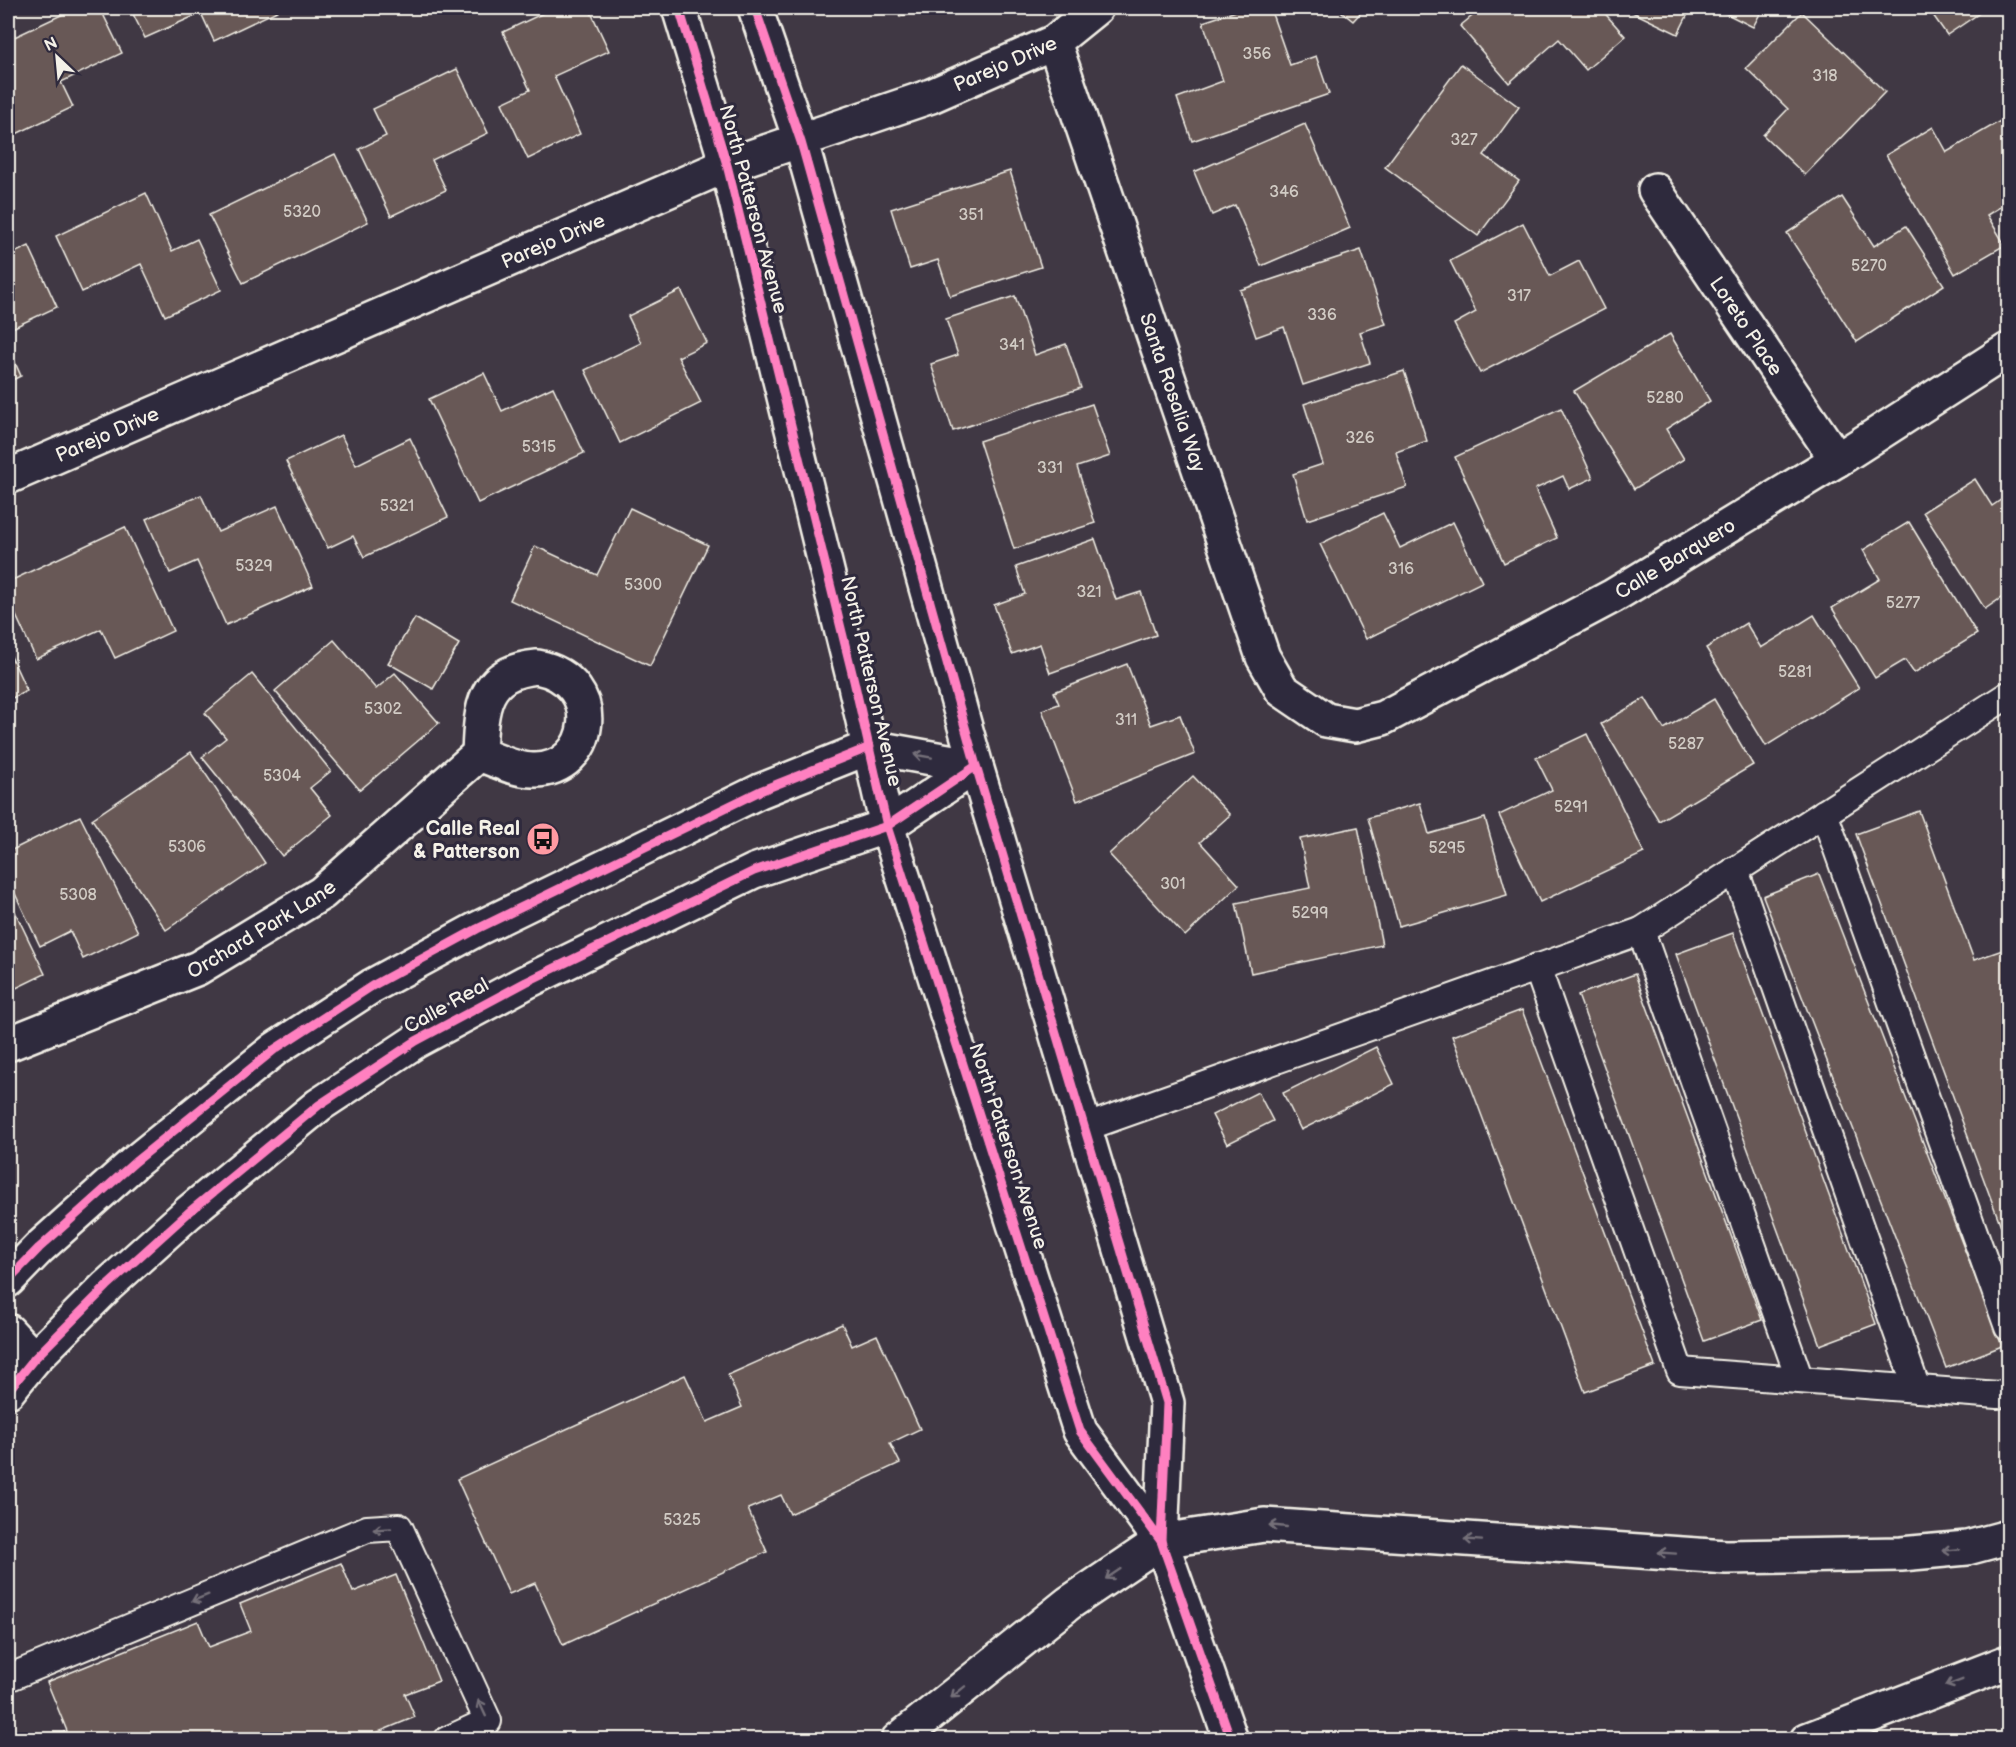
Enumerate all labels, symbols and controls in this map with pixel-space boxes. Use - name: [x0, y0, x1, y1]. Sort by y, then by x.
- north arrow: [27, 27, 87, 87]
- street label: Parejo Drive: [950, 31, 1061, 98]
- text: N: [42, 34, 61, 56]
- house number: 356: [1243, 45, 1272, 64]
- house number: 318: [1812, 67, 1838, 86]
- street label: North Patterson Avenue: [714, 102, 793, 317]
- house number: 327: [1450, 131, 1478, 150]
- house number: 346: [1269, 183, 1299, 202]
- house number: 5320: [283, 203, 321, 222]
- house number: 351: [958, 206, 984, 225]
- street label: Parejo Drive: [498, 208, 609, 274]
- house number: 5270: [1851, 257, 1887, 276]
- street label: Loreto Place: [1704, 273, 1788, 381]
- house number: 317: [1507, 287, 1531, 306]
- house number: 336: [1307, 306, 1337, 325]
- street label: Santa Rosalia Way: [1134, 310, 1210, 475]
- house number: 341: [999, 336, 1025, 355]
- house number: 5280: [1646, 389, 1684, 408]
- street label: Parejo Drive: [52, 402, 163, 468]
- house number: 326: [1345, 429, 1375, 448]
- house number: 5315: [522, 438, 556, 457]
- house number: 331: [1037, 459, 1063, 478]
- house number: 5321: [380, 497, 414, 516]
- street label: Calle Barquero: [1611, 514, 1740, 605]
- house number: 5329: [235, 557, 273, 576]
- house number: 316: [1388, 560, 1414, 579]
- street label: North Patterson Avenue: [835, 574, 907, 789]
- house number: 5300: [624, 576, 662, 595]
- house number: 321: [1076, 583, 1102, 602]
- house number: 5277: [1886, 594, 1920, 613]
- house number: 5281: [1778, 663, 1812, 682]
- house number: 5302: [364, 700, 402, 719]
- house number: 311: [1115, 711, 1137, 730]
- house number: 5287: [1668, 735, 1704, 754]
- one-way arrow: [914, 750, 934, 761]
- house number: 5304: [263, 767, 301, 786]
- house number: 5291: [1554, 798, 1588, 817]
- place label: Calle Real & Patterson: [413, 817, 520, 864]
- bus stop icon: Calle Real & Patterson: [525, 821, 561, 857]
- house number: 5306: [168, 838, 206, 857]
- house number: 5295: [1428, 839, 1466, 858]
- street label: Orchard Park Lane: [184, 875, 341, 984]
- house number: 301: [1160, 875, 1186, 894]
- house number: 5308: [59, 886, 97, 905]
- house number: 5299: [1291, 904, 1329, 923]
- street label: Calle Real: [400, 973, 493, 1039]
- street label: North Patterson Avenue: [963, 1040, 1053, 1253]
- house number: 5325: [663, 1511, 701, 1530]
- one-way arrow: [1269, 1520, 1289, 1531]
- one-way arrow: [372, 1523, 392, 1534]
- one-way arrow: [1463, 1534, 1483, 1545]
- one-way arrow: [1942, 1545, 1962, 1556]
- one-way arrow: [1658, 1547, 1678, 1558]
- one-way arrow: [1105, 1568, 1121, 1580]
- one-way arrow: [192, 1593, 210, 1604]
- one-way arrow: [1945, 1679, 1964, 1690]
- one-way arrow: [951, 1685, 966, 1699]
- one-way arrow: [475, 1700, 487, 1718]

